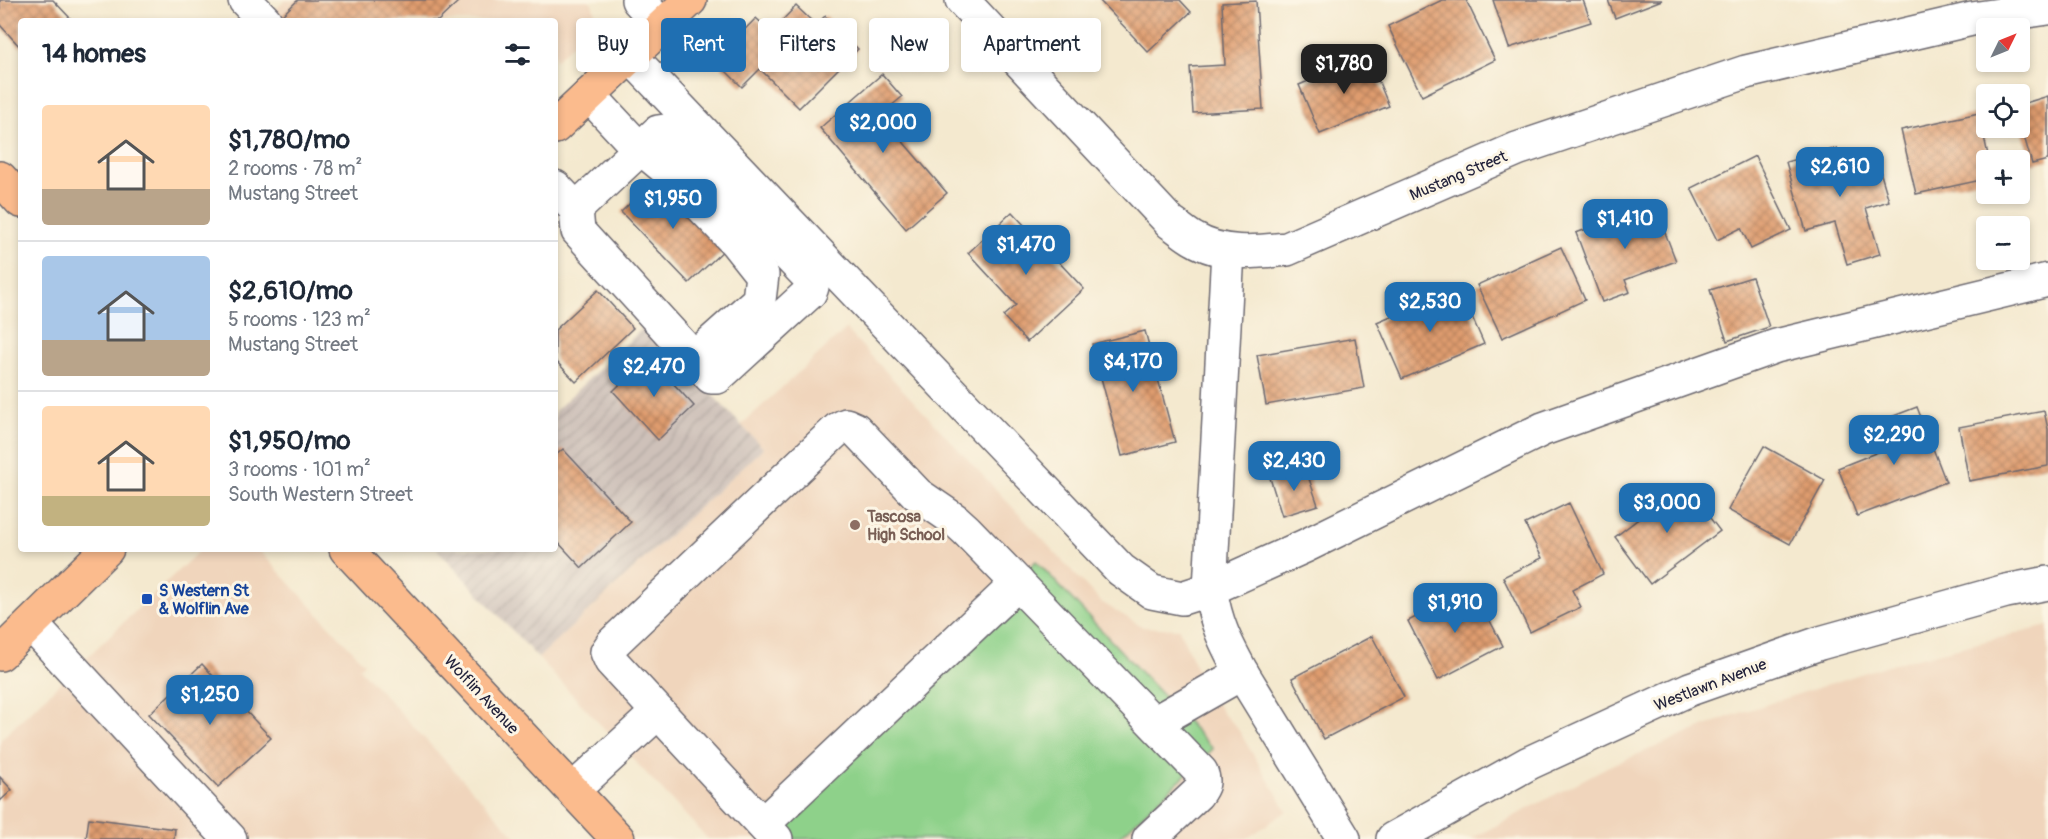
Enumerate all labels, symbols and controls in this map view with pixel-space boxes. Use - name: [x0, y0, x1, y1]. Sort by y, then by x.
- chip: Buy: [576, 18, 649, 72]
- chip: Rent: [661, 18, 746, 72]
- chip: Filters: [758, 18, 857, 72]
- chip: New: [869, 18, 949, 72]
- chip: Apartment: [961, 18, 1101, 72]
- north arrow: [1976, 18, 2030, 72]
- map controls: [1976, 18, 2030, 270]
- text: 14 homes: [42, 38, 146, 70]
- icon: filters: [501, 38, 534, 71]
- pin: $1,780: [1295, 44, 1393, 95]
- text: $1,780: [1315, 51, 1373, 76]
- button: locate: [1976, 84, 2030, 138]
- pin: $2,000: [834, 103, 932, 154]
- text: $2,000: [849, 110, 917, 135]
- text: $1,780/mo: [228, 124, 350, 156]
- icon: home: [90, 129, 162, 201]
- street label: Mustang Street: [1407, 146, 1511, 205]
- pin: $2,610: [1791, 147, 1889, 198]
- button: +: [1976, 150, 2030, 204]
- text: $2,610: [1810, 154, 1870, 179]
- text: 2 rooms · 78 m²: [228, 156, 362, 181]
- pin: $1,950: [624, 179, 722, 230]
- text: Mustang Street: [228, 181, 358, 206]
- text: $1,950: [644, 186, 702, 211]
- pin: $1,410: [1576, 199, 1674, 250]
- text: $1,410: [1597, 206, 1653, 231]
- button: −: [1976, 216, 2030, 270]
- pin: $1,470: [977, 225, 1075, 276]
- text: $1,470: [996, 232, 1056, 257]
- text: $2,610/mo: [228, 275, 353, 307]
- icon: home: [90, 280, 162, 352]
- pin: $2,530: [1381, 282, 1479, 333]
- text: $2,530: [1399, 289, 1461, 314]
- text: 5 rooms · 123 m²: [228, 307, 371, 332]
- text: Mustang Street: [228, 332, 358, 357]
- pin: $4,170: [1084, 342, 1182, 393]
- pin: $2,470: [605, 347, 703, 398]
- text: $4,170: [1103, 349, 1163, 374]
- text: $2,470: [623, 354, 685, 379]
- pin: $2,290: [1845, 415, 1943, 466]
- text: $2,290: [1863, 422, 1925, 447]
- text: $1,950/mo: [228, 425, 351, 457]
- icon: home: [90, 430, 162, 502]
- pin: $2,430: [1245, 441, 1343, 492]
- text: $2,430: [1262, 448, 1326, 473]
- text: 3 rooms · 101 m²: [228, 457, 371, 482]
- text: South Western Street: [228, 482, 413, 507]
- pin: $3,000: [1618, 483, 1716, 534]
- text: $3,000: [1633, 490, 1701, 515]
- place label: Tascosa High School: [866, 507, 945, 545]
- marker: Tascosa High School: [848, 518, 862, 532]
- place label: S Western St & Wolflin Ave: [159, 581, 250, 619]
- pin: $1,910: [1406, 583, 1504, 634]
- text: $1,910: [1427, 590, 1483, 615]
- marker: S Western St & Wolflin Ave: [140, 592, 154, 606]
- street label: Wolflin Avenue: [440, 651, 523, 738]
- street label: Westlawn Avenue: [1651, 654, 1770, 716]
- pin: $1,250: [161, 675, 259, 726]
- text: $1,250: [180, 682, 240, 707]

